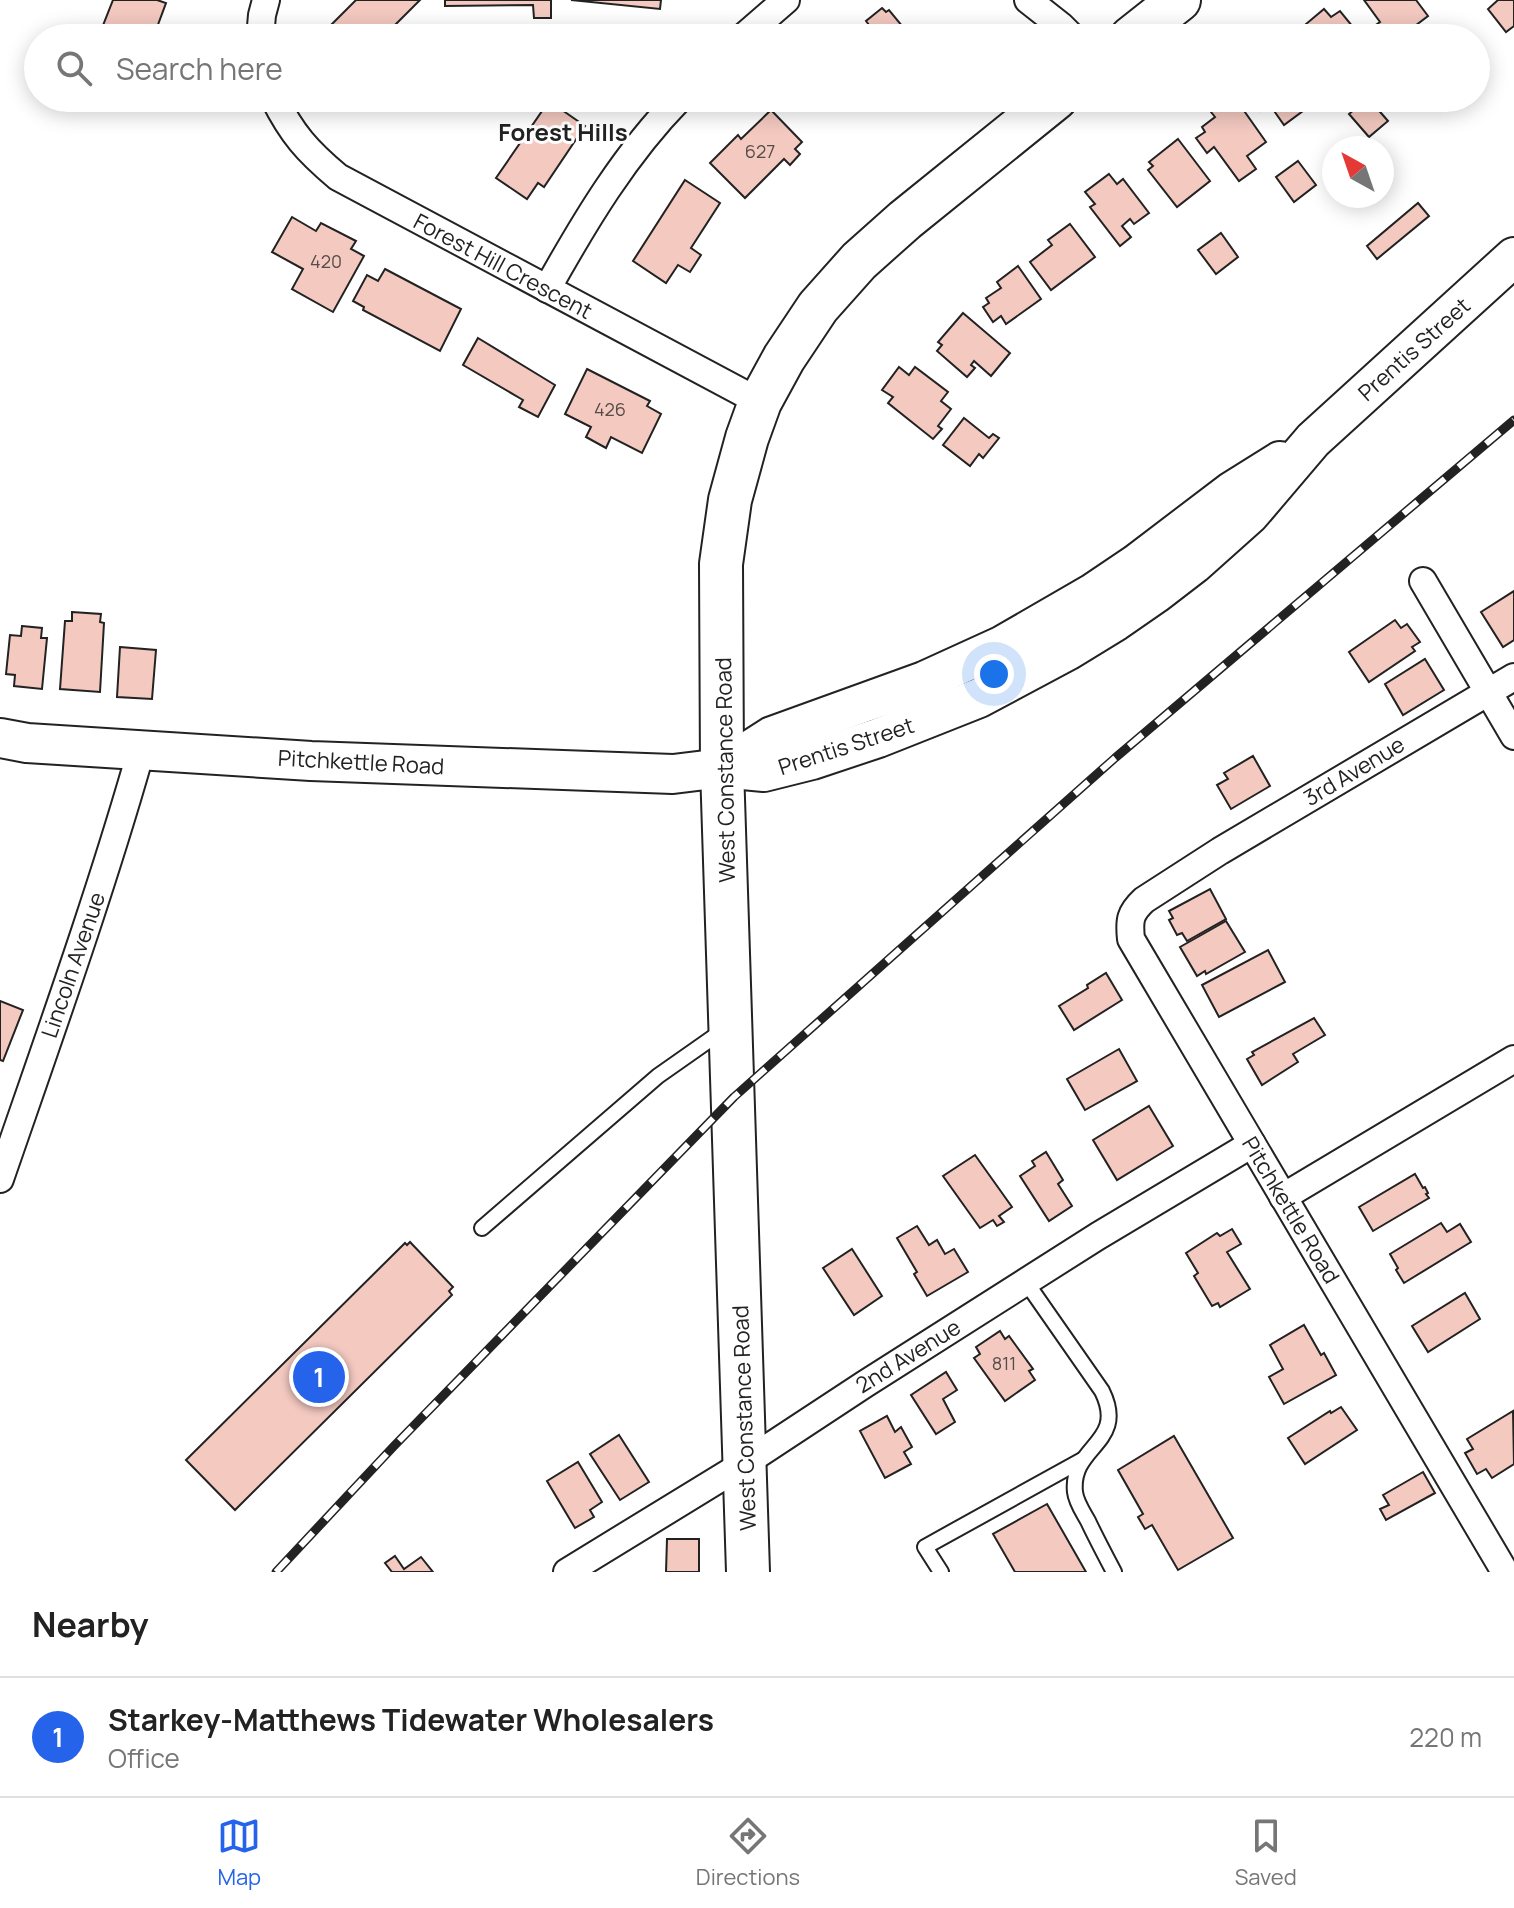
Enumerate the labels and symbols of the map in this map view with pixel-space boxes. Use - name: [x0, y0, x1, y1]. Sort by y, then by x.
- district label: Forest Hills: [498, 115, 628, 148]
- north arrow: [1322, 136, 1394, 208]
- house number: 627: [745, 139, 775, 163]
- street label: Forest Hill Crescent: [409, 206, 598, 326]
- house number: 420: [310, 249, 342, 273]
- street label: Prentis Street: [1352, 291, 1477, 407]
- house number: 426: [594, 397, 626, 421]
- your location: [974, 654, 1014, 694]
- street label: West Constance Road: [708, 657, 742, 883]
- street label: Prentis Street: [774, 710, 918, 782]
- street label: 3rd Avenue: [1298, 729, 1410, 813]
- street label: Pitchkettle Road: [277, 743, 445, 781]
- street label: Lincoln Avenue: [34, 888, 112, 1042]
- street label: Pitchkettle Road: [1235, 1131, 1347, 1289]
- street label: West Constance Road: [725, 1305, 763, 1531]
- street label: 2nd Avenue: [850, 1312, 966, 1400]
- pin: 1: [293, 1347, 345, 1407]
- house number: 811: [992, 1351, 1016, 1375]

